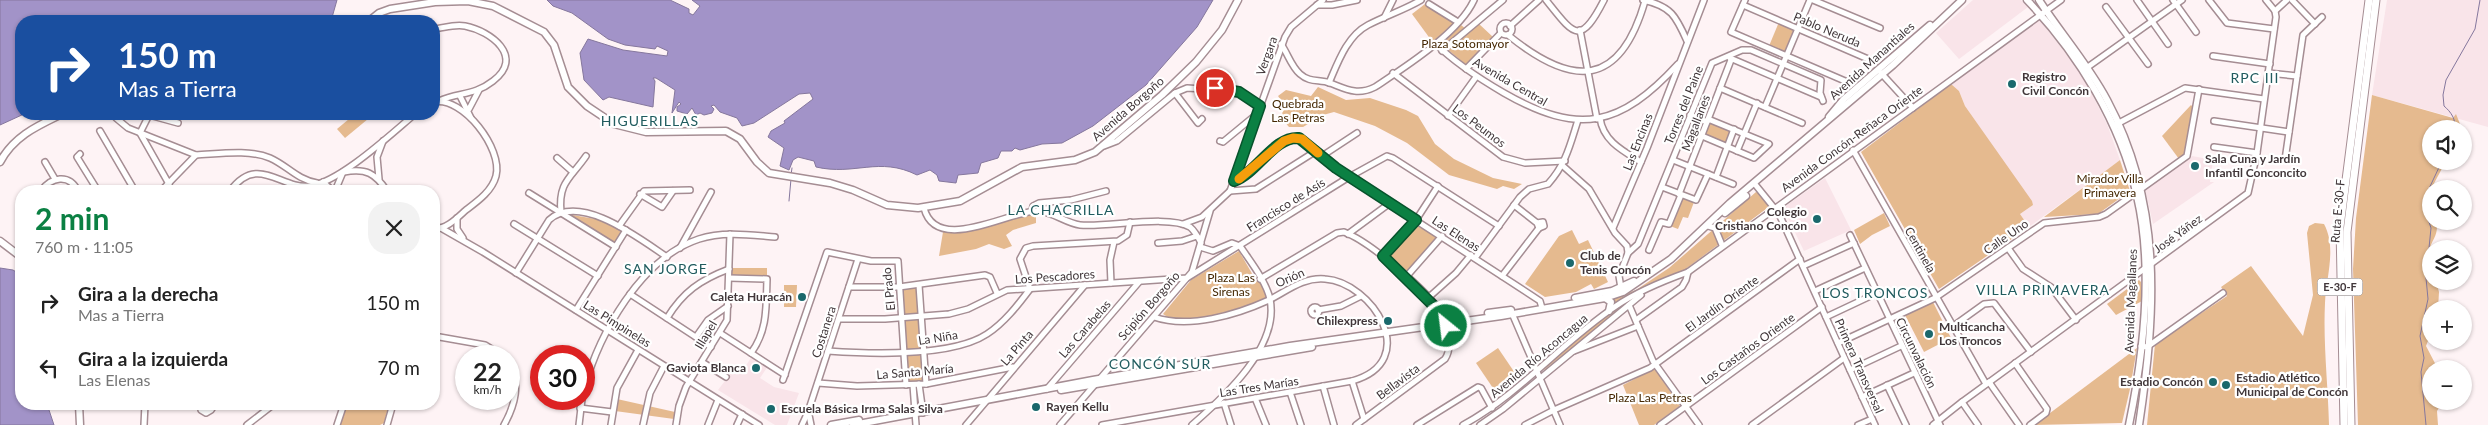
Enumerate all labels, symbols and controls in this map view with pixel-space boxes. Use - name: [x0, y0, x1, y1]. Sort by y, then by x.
- street label: Pablo Neruda: [1791, 9, 1863, 50]
- street label: Avenida Manantiales: [1826, 18, 1917, 103]
- text: 150 m: [118, 33, 217, 75]
- street label: Vergara: [1253, 34, 1280, 77]
- icon: right: [35, 35, 100, 100]
- park label: Plaza Sotomayor: [1421, 36, 1509, 51]
- street label: Avenida Central: [1470, 54, 1550, 109]
- street label: Torres del Paine: [1661, 63, 1706, 146]
- pin: [1194, 67, 1236, 109]
- place label: Registro Civil Concón: [2022, 69, 2089, 98]
- district label: RPC III: [2231, 69, 2279, 86]
- street label: Avenida Borgoño: [1089, 73, 1167, 144]
- icon: arrive: [1201, 74, 1229, 102]
- text: Mas a Tierra: [118, 75, 237, 102]
- marker: Registro Civil Concón: [2006, 78, 2018, 90]
- street label: Avenida Concón-Reñaca Oriente: [1778, 82, 1925, 195]
- street label: Magallanes: [1678, 93, 1713, 153]
- park label: Quebrada Las Petras: [1271, 96, 1325, 125]
- street label: Los Peumos: [1450, 101, 1509, 150]
- street label: Las Encinas: [1619, 111, 1656, 173]
- district label: HIGUERILLAS: [601, 112, 699, 129]
- map controls: [2422, 120, 2472, 410]
- button: sound: [2422, 120, 2472, 170]
- place label: Sala Cuna y Jardín Infantil Conconcito: [2205, 151, 2307, 180]
- marker: Sala Cuna y Jardín Infantil Conconcito: [2189, 160, 2201, 172]
- park label: Mirador Villa Primavera: [2076, 171, 2144, 200]
- street label: Francisco de Asís: [1244, 174, 1328, 235]
- street label: Ruta E-30-F: [2327, 178, 2348, 243]
- button: search: [2422, 180, 2472, 230]
- text: 2 min: [35, 200, 109, 236]
- district label: LA CHACRILLA: [1008, 201, 1114, 218]
- button: close: [368, 202, 420, 254]
- place label: Colegio Cristiano Concón: [1715, 204, 1807, 233]
- street label: José Yáñez: [2150, 211, 2205, 256]
- street label: Las Elenas: [1429, 213, 1483, 255]
- marker: Colegio Cristiano Concón: [1811, 213, 1823, 225]
- street label: Calle Uno: [1980, 216, 2031, 257]
- street label: Centinela: [1902, 224, 1939, 275]
- text: 760 m · 11:05: [35, 237, 134, 256]
- button: layers: [2422, 240, 2472, 290]
- place label: Club de Tenis Concón: [1580, 248, 1651, 277]
- street label: Avenida Magallanes: [2121, 249, 2140, 353]
- marker: Club de Tenis Concón: [1564, 257, 1576, 269]
- district label: SAN JORGE: [624, 260, 708, 277]
- street label: Orión: [1273, 265, 1307, 291]
- street label: El Prado: [879, 266, 898, 312]
- street label: Los Pescadores: [1014, 266, 1095, 287]
- street label: Scipión Borgoño: [1115, 268, 1183, 343]
- park label: Plaza Las Sirenas: [1207, 270, 1255, 299]
- street label: El Jardín Oriente: [1682, 272, 1761, 335]
- road number: E-30-F: [2318, 278, 2362, 296]
- district label: VILLA PRIMAVERA: [1976, 281, 2110, 298]
- text: Gira a la derecha: [78, 282, 218, 305]
- district label: LOS TRONCOS: [1822, 284, 1928, 301]
- icon: right: [35, 289, 63, 317]
- place label: Caleta Huracán: [710, 289, 792, 304]
- text: 150 m: [366, 291, 420, 314]
- marker: Caleta Huracán: [796, 291, 808, 303]
- street label: Las Pimpinelas: [581, 297, 654, 350]
- street label: Las Carabelas: [1055, 297, 1114, 361]
- position arrow: [1419, 299, 1471, 351]
- button: +: [2422, 300, 2472, 350]
- street label: Costanera: [808, 304, 839, 360]
- text: Mas a Tierra: [78, 305, 164, 324]
- street label: Avenida Río Aconcagua: [1487, 310, 1591, 401]
- street label: Los Castaños Oriente: [1698, 310, 1798, 388]
- place label: Chilexpress: [1317, 313, 1378, 328]
- marker: Chilexpress: [1382, 315, 1394, 327]
- street label: Circunvalación: [1893, 315, 1940, 391]
- street label: Primera Transversal: [1832, 316, 1887, 415]
- street label: Illapel: [691, 318, 720, 352]
- place label: Multicancha Los Troncos: [1939, 319, 2005, 348]
- street label: La Niña: [917, 327, 959, 348]
- street label: La Pinta: [997, 327, 1036, 368]
- marker: Multicancha Los Troncos: [1923, 328, 1935, 340]
- speed limit sign: 30: [530, 345, 595, 410]
- text: Gira a la izquierda: [78, 347, 228, 370]
- icon: left: [35, 354, 63, 382]
- district label: CONCÓN SUR: [1109, 355, 1211, 372]
- text: 70 m: [377, 356, 420, 379]
- text: 22: [473, 356, 502, 386]
- place label: Gaviota Blanca: [666, 360, 746, 375]
- button: −: [2422, 360, 2472, 410]
- street label: La Santa María: [876, 361, 954, 382]
- street label: Bellavista: [1373, 361, 1422, 403]
- marker: Gaviota Blanca: [750, 362, 762, 374]
- text: Las Elenas: [78, 370, 150, 389]
- place label: Estadio Atlético Municipal de Concón: [2236, 370, 2349, 399]
- street label: Las Tres Marías: [1218, 373, 1300, 400]
- place label: Estadio Concón: [2120, 374, 2203, 389]
- marker: Estadio Concón: [2207, 376, 2219, 388]
- marker: Estadio Atlético Municipal de Concón: [2220, 379, 2232, 391]
- text: km/h: [473, 382, 502, 397]
- park label: Plaza Las Petras: [1608, 390, 1692, 405]
- place label: Rayen Kellu: [1046, 399, 1109, 414]
- place label: Escuela Básica Irma Salas Silva: [781, 401, 943, 416]
- marker: Rayen Kellu: [1030, 401, 1042, 413]
- marker: Escuela Básica Irma Salas Silva: [765, 403, 777, 415]

